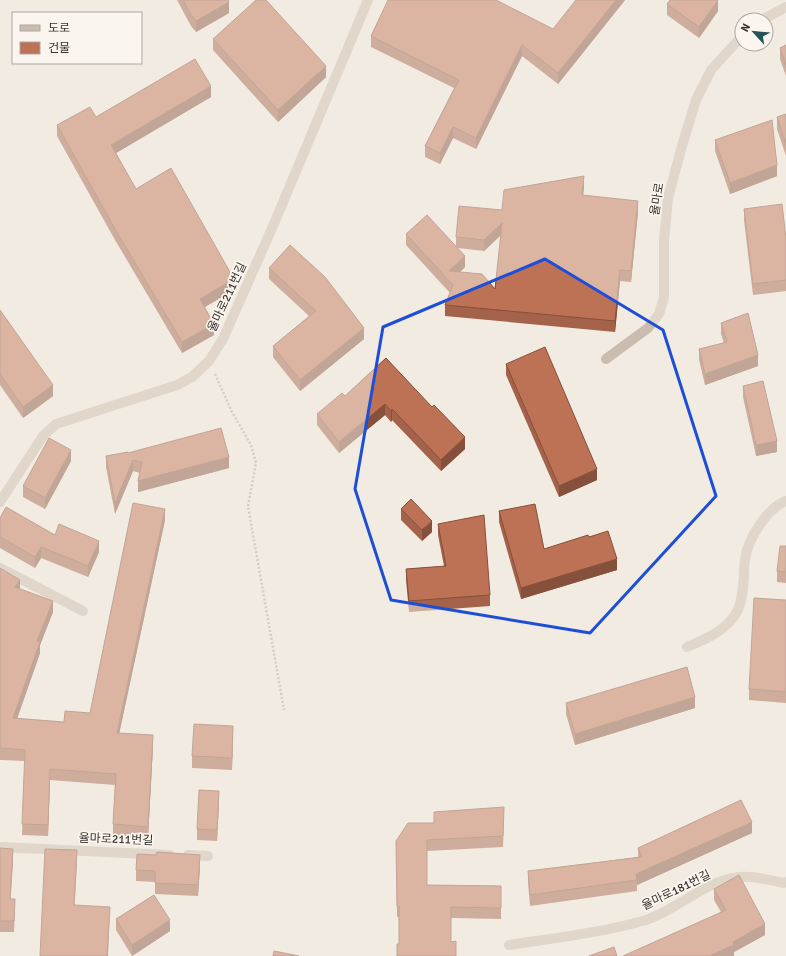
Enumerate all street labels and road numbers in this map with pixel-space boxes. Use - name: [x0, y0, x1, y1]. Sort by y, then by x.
- street label: 율마로: [647, 182, 667, 217]
- street label: 율마로211번길: [205, 260, 250, 334]
- street label: 율마로211번길: [78, 831, 154, 848]
- street label: 율마로181번길: [639, 867, 713, 914]

